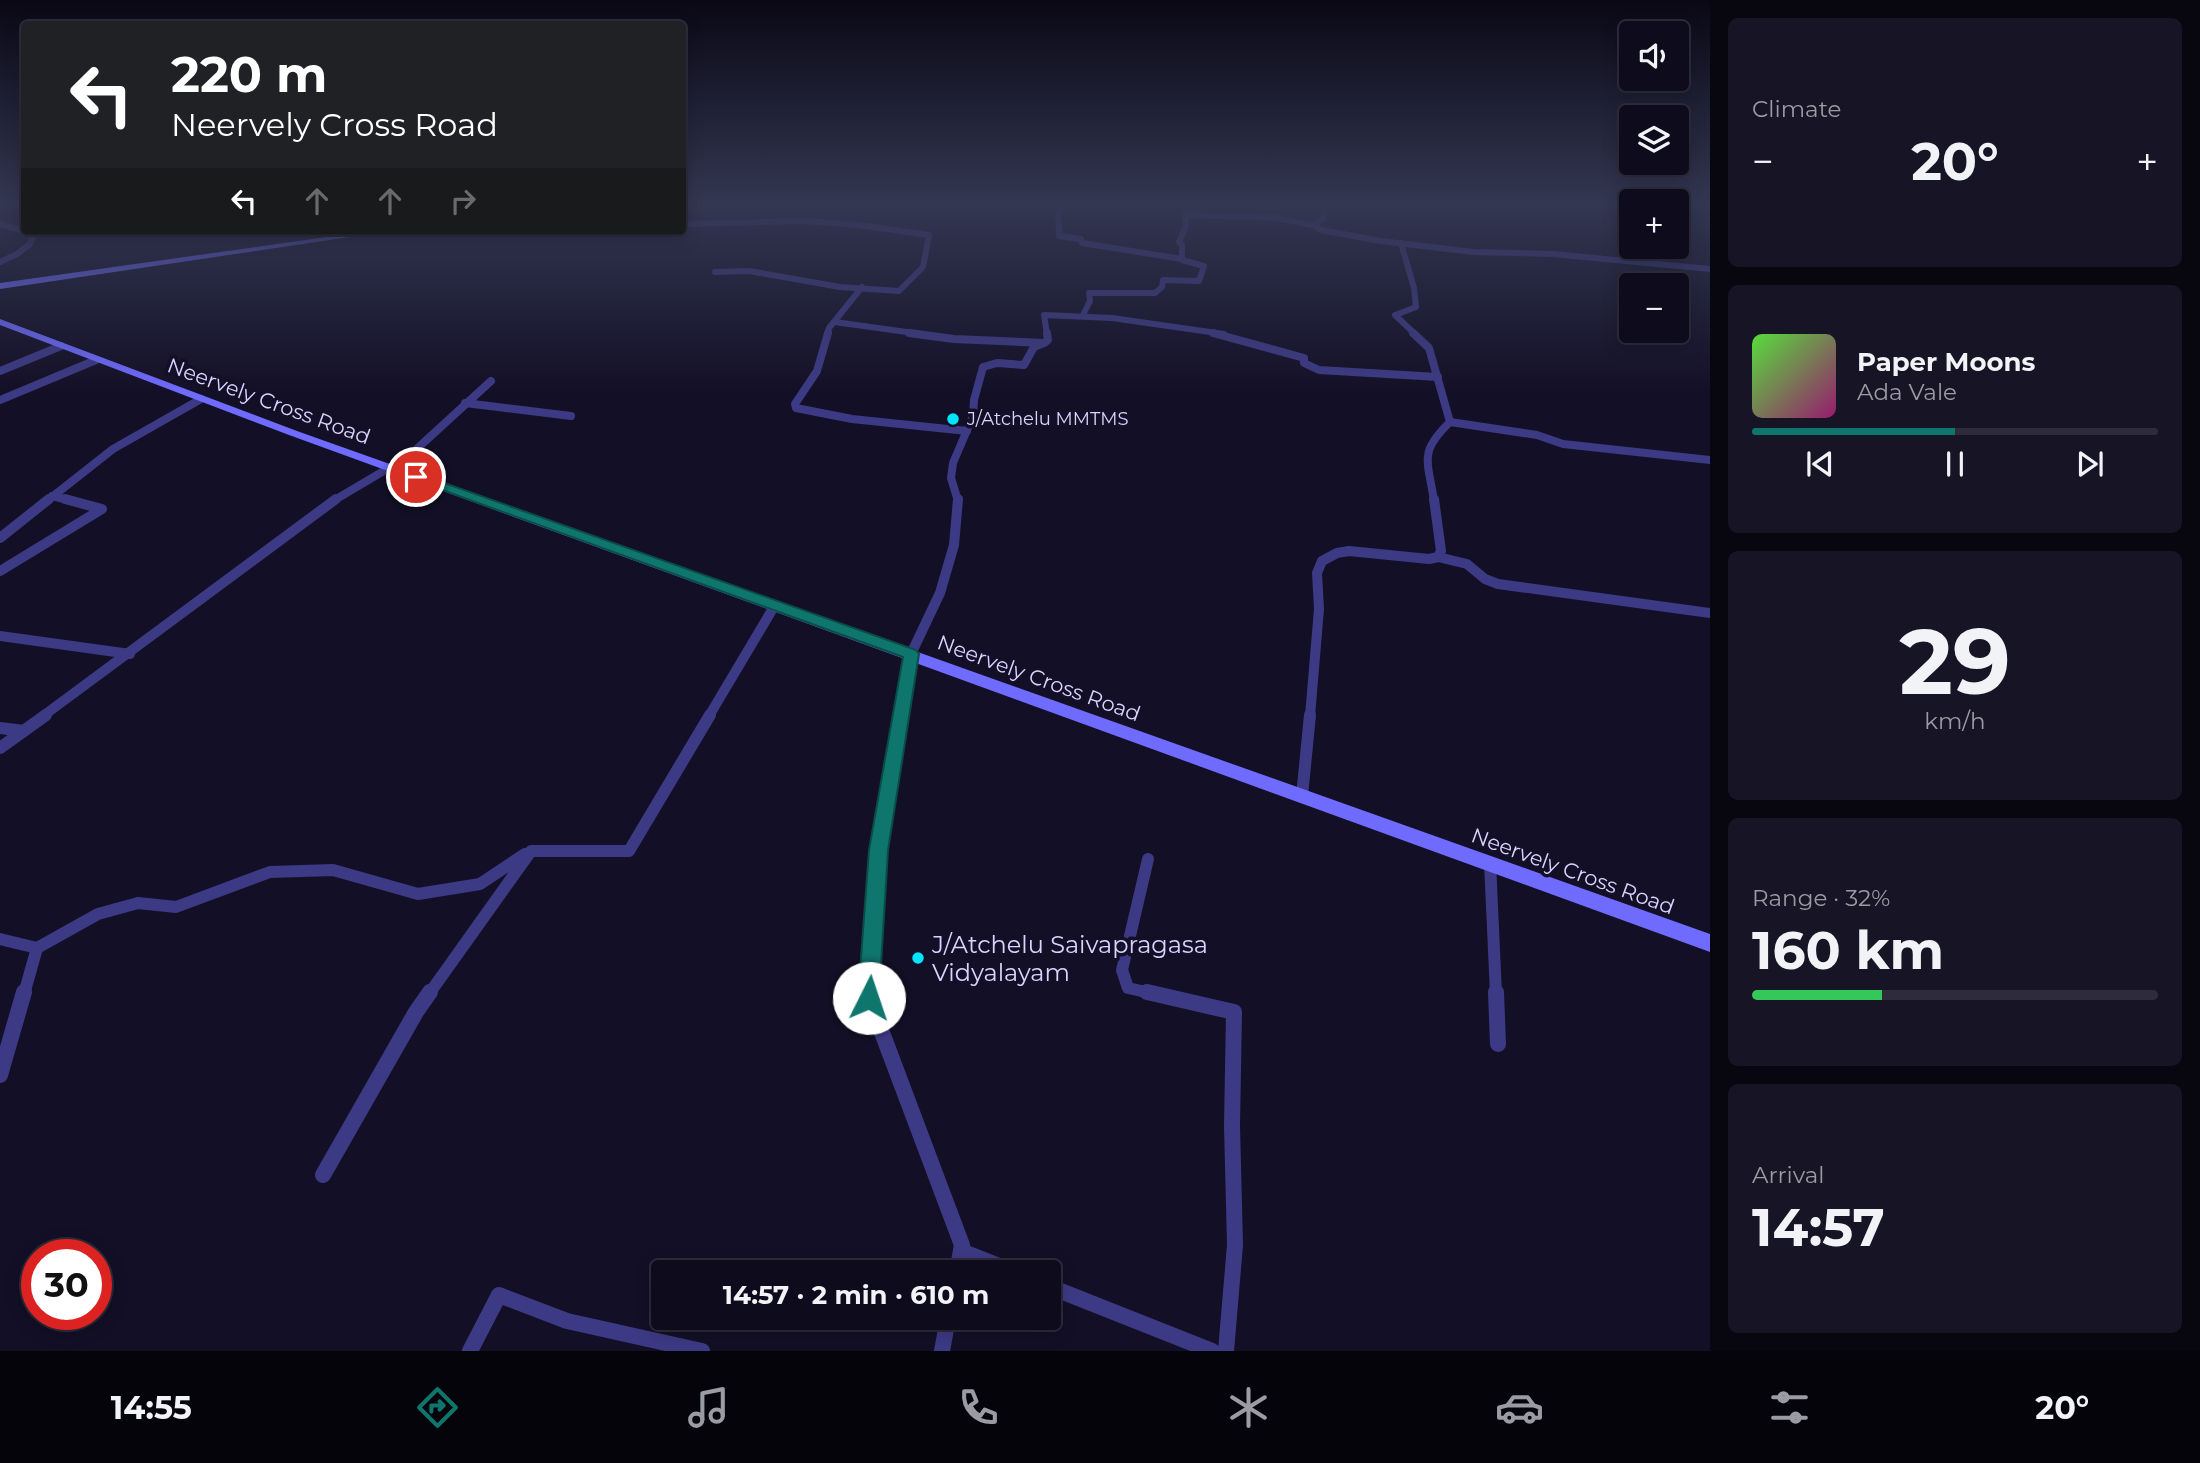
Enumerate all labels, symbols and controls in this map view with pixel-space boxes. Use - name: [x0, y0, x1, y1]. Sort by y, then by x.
- map controls: [1619, 21, 1689, 343]
- button: sound: [1619, 21, 1689, 91]
- text: 220 m: [171, 45, 327, 104]
- icon: left: [56, 49, 147, 140]
- text: Climate: [1752, 95, 1841, 123]
- text: Neervely Cross Road: [171, 105, 498, 144]
- button: layers: [1619, 105, 1689, 175]
- text: 20°: [1911, 130, 1999, 193]
- text: −: [1752, 138, 1774, 185]
- text: +: [2136, 138, 2158, 185]
- icon: left: [225, 182, 263, 220]
- icon: ahead: [298, 182, 336, 220]
- icon: ahead: [371, 182, 409, 220]
- icon: right: [444, 182, 482, 220]
- button: +: [1619, 189, 1689, 259]
- button: −: [1619, 273, 1689, 343]
- text: Paper Moons: [1857, 346, 2035, 378]
- street label: Neervely Cross Road: [164, 353, 374, 449]
- text: Ada Vale: [1857, 378, 1957, 406]
- place label: J/Atchelu MMTMS: [966, 408, 1129, 430]
- marker: J/Atchelu MMTMS: [945, 411, 961, 427]
- icon: previous: [1801, 445, 1839, 483]
- icon: pause: [1936, 445, 1974, 483]
- icon: next: [2071, 445, 2109, 483]
- pin: [386, 447, 446, 507]
- icon: arrive: [397, 458, 435, 496]
- text: 29: [1899, 606, 2011, 717]
- street label: Neervely Cross Road: [934, 630, 1144, 726]
- text: km/h: [1924, 707, 1986, 735]
- street label: Neervely Cross Road: [1468, 823, 1678, 919]
- text: Range · 32%: [1752, 884, 1890, 912]
- text: 160 km: [1752, 919, 1944, 982]
- place label: J/Atchelu Saivapragasa Vidyalayam: [931, 930, 1208, 987]
- marker: J/Atchelu Saivapragasa Vidyalayam: [910, 950, 926, 966]
- position arrow: [832, 961, 906, 1035]
- text: Arrival: [1752, 1161, 1825, 1189]
- text: 14:57: [1752, 1196, 1885, 1259]
- speed limit sign: 30: [21, 1239, 112, 1330]
- text: 14:57 · 2 min · 610 m: [723, 1279, 989, 1311]
- icon: directions: [413, 1383, 462, 1432]
- icon: music: [684, 1383, 733, 1432]
- icon: phone: [954, 1383, 1003, 1432]
- icon: climate: [1224, 1383, 1273, 1432]
- icon: car: [1495, 1383, 1544, 1432]
- icon: filters: [1765, 1383, 1814, 1432]
- text: 14:55: [111, 1388, 192, 1427]
- text: 20°: [2035, 1388, 2089, 1427]

